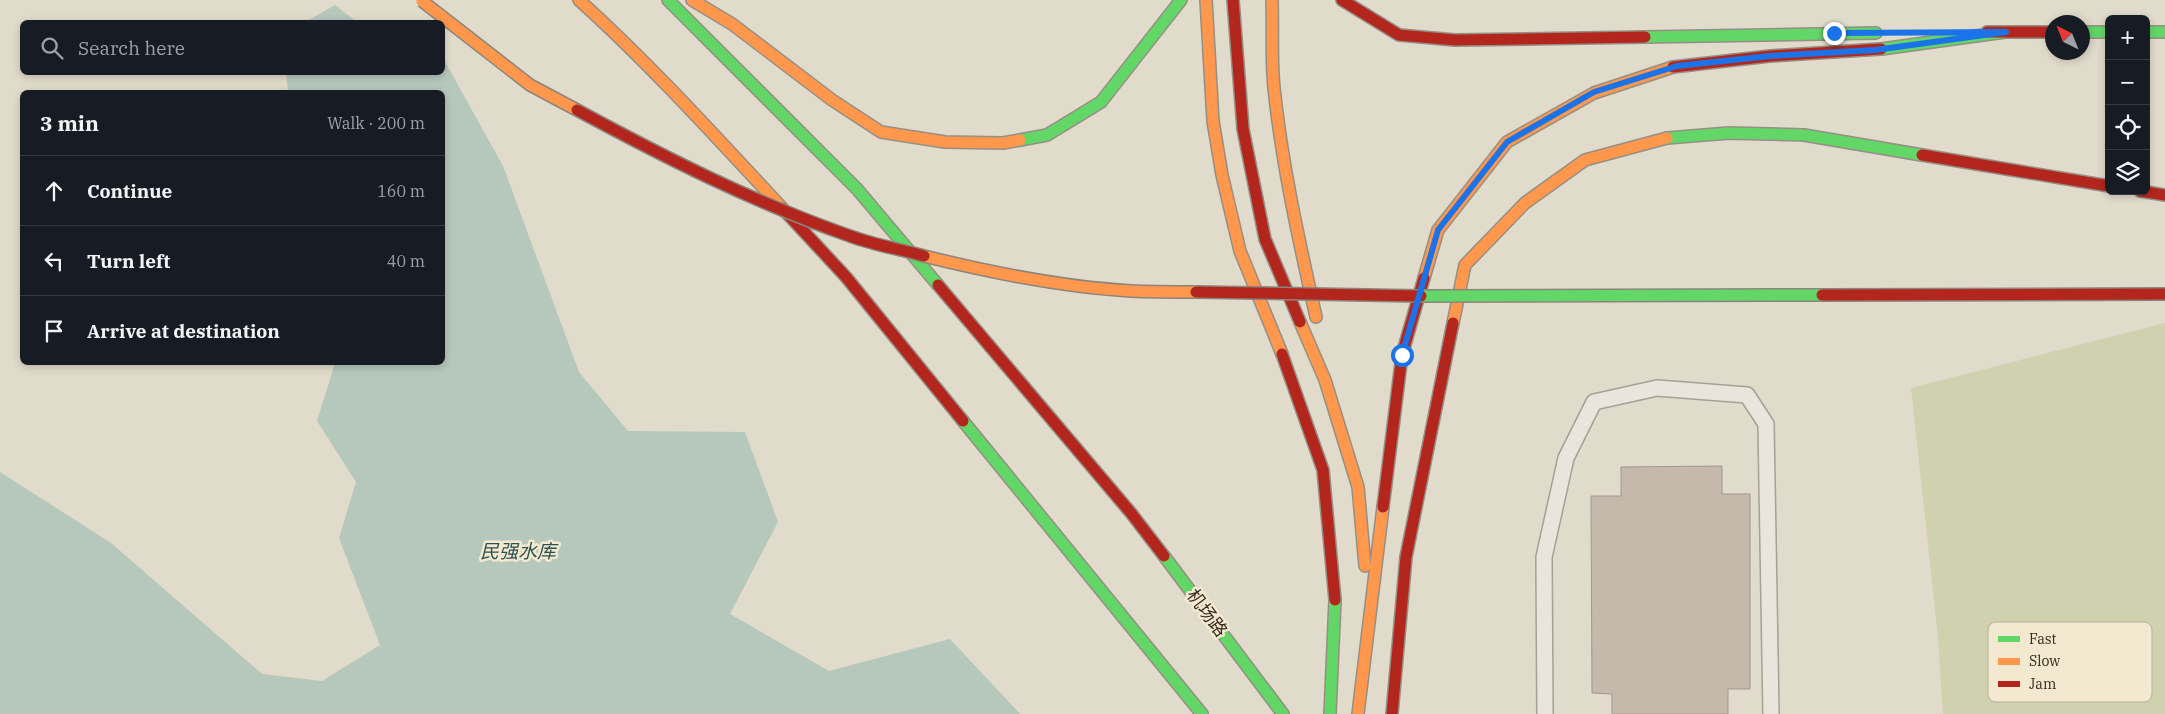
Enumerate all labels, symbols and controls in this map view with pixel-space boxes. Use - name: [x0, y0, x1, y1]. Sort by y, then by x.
- north arrow: [2045, 15, 2090, 60]
- map controls: [2105, 15, 2150, 195]
- button: +: [2105, 15, 2150, 60]
- search box: [20, 20, 445, 75]
- route end: [1823, 22, 1846, 45]
- icon: search: [38, 34, 66, 62]
- text: Search here: [78, 36, 185, 60]
- button: −: [2105, 60, 2150, 105]
- button: locate: [2105, 105, 2150, 150]
- text: 3 min: [40, 109, 99, 137]
- text: Walk · 200 m: [327, 113, 425, 133]
- button: layers: [2105, 150, 2150, 195]
- icon: ahead: [40, 177, 68, 205]
- text: Continue: [87, 179, 172, 203]
- text: 160 m: [377, 181, 425, 201]
- icon: left: [40, 247, 68, 275]
- text: Turn left: [87, 249, 170, 273]
- text: 40 m: [387, 251, 425, 271]
- icon: arrive: [40, 317, 68, 345]
- text: Arrive at destination: [87, 319, 280, 343]
- route start: [1391, 344, 1414, 367]
- water label: 民强水库: [480, 539, 559, 563]
- street label: 机场路: [1182, 584, 1233, 641]
- legend: [1988, 622, 2152, 702]
- text: Fast: [2029, 630, 2057, 648]
- text: Slow: [2029, 652, 2060, 670]
- text: Jam: [2029, 675, 2056, 693]

